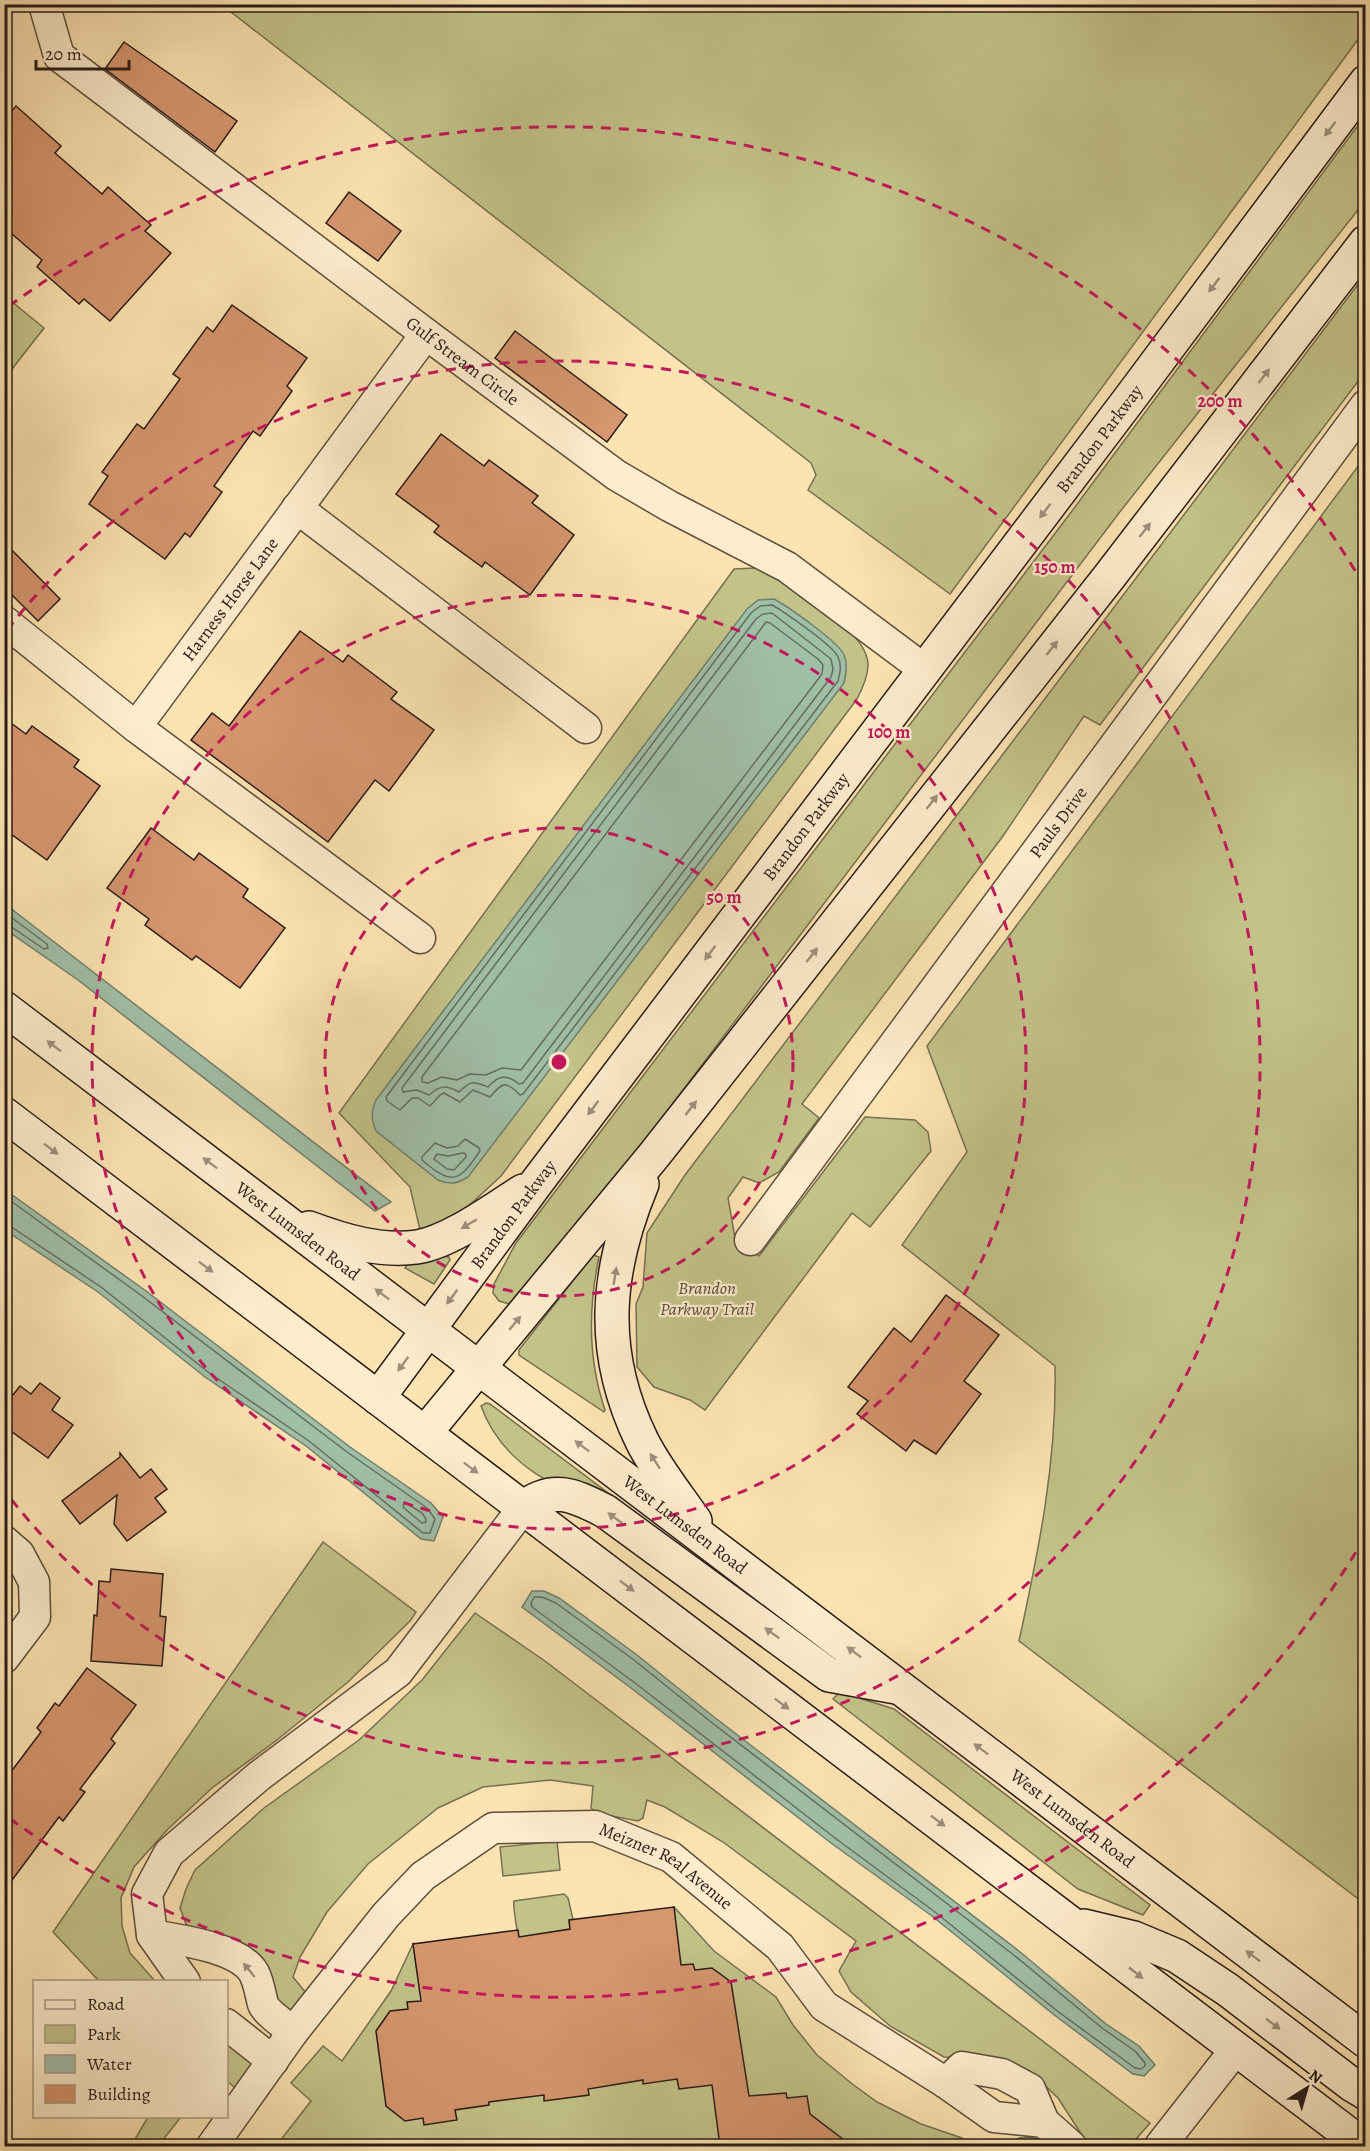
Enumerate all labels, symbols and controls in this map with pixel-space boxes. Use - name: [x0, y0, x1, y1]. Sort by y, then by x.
- scale bar: [36, 33, 129, 71]
- text: 20 m: [45, 42, 82, 66]
- one-way arrow: [1324, 121, 1337, 137]
- one-way arrow: [1208, 277, 1220, 293]
- street label: Gulf Stream Circle: [401, 311, 524, 411]
- one-way arrow: [1258, 369, 1270, 385]
- street label: Brandon Parkway: [1050, 379, 1149, 498]
- text: 200 m: [1197, 389, 1243, 413]
- one-way arrow: [1040, 503, 1052, 518]
- one-way arrow: [1138, 523, 1150, 538]
- street label: Harness Horse Lane: [177, 533, 284, 666]
- text: 150 m: [1034, 555, 1076, 579]
- one-way arrow: [1046, 641, 1058, 656]
- text: 100 m: [868, 720, 910, 744]
- street label: Brandon Parkway: [757, 767, 855, 886]
- street label: Pauls Drive: [1024, 782, 1093, 863]
- one-way arrow: [925, 794, 937, 809]
- text: 50 m: [707, 885, 741, 909]
- one-way arrow: [704, 944, 716, 960]
- one-way arrow: [805, 947, 818, 963]
- one-way arrow: [46, 1039, 62, 1052]
- centre of rings: [549, 1052, 569, 1072]
- one-way arrow: [587, 1101, 599, 1116]
- one-way arrow: [685, 1101, 697, 1116]
- one-way arrow: [43, 1143, 59, 1156]
- street label: Brandon Parkway: [465, 1154, 562, 1274]
- one-way arrow: [202, 1158, 217, 1170]
- street label: West Lumsden Road: [230, 1175, 365, 1286]
- one-way arrow: [460, 1219, 477, 1229]
- one-way arrow: [199, 1261, 214, 1273]
- one-way arrow: [611, 1266, 620, 1285]
- park label: Brandon Parkway Trail: [660, 1276, 755, 1321]
- one-way arrow: [374, 1288, 390, 1300]
- one-way arrow: [446, 1288, 458, 1304]
- one-way arrow: [509, 1315, 522, 1331]
- one-way arrow: [397, 1355, 409, 1371]
- one-way arrow: [574, 1440, 589, 1452]
- one-way arrow: [650, 1453, 661, 1470]
- one-way arrow: [464, 1462, 479, 1474]
- street label: West Lumsden Road: [617, 1469, 753, 1580]
- one-way arrow: [608, 1512, 624, 1524]
- one-way arrow: [619, 1580, 635, 1593]
- one-way arrow: [765, 1627, 781, 1639]
- one-way arrow: [846, 1646, 862, 1658]
- one-way arrow: [775, 1697, 790, 1709]
- one-way arrow: [973, 1742, 989, 1755]
- street label: West Lumsden Road: [1005, 1763, 1140, 1873]
- one-way arrow: [930, 1815, 946, 1828]
- street label: Meizner Real Avenue: [595, 1817, 738, 1915]
- one-way arrow: [1246, 1950, 1261, 1962]
- one-way arrow: [243, 1962, 256, 1978]
- one-way arrow: [1129, 1966, 1144, 1978]
- legend: [33, 1980, 228, 2118]
- text: Road: [87, 1992, 125, 2016]
- one-way arrow: [1265, 2018, 1281, 2031]
- text: Park: [87, 2022, 121, 2046]
- text: Water: [86, 2052, 132, 2076]
- north arrow: [1277, 2058, 1337, 2118]
- text: N: [1304, 2065, 1327, 2089]
- text: Building: [87, 2082, 151, 2106]

